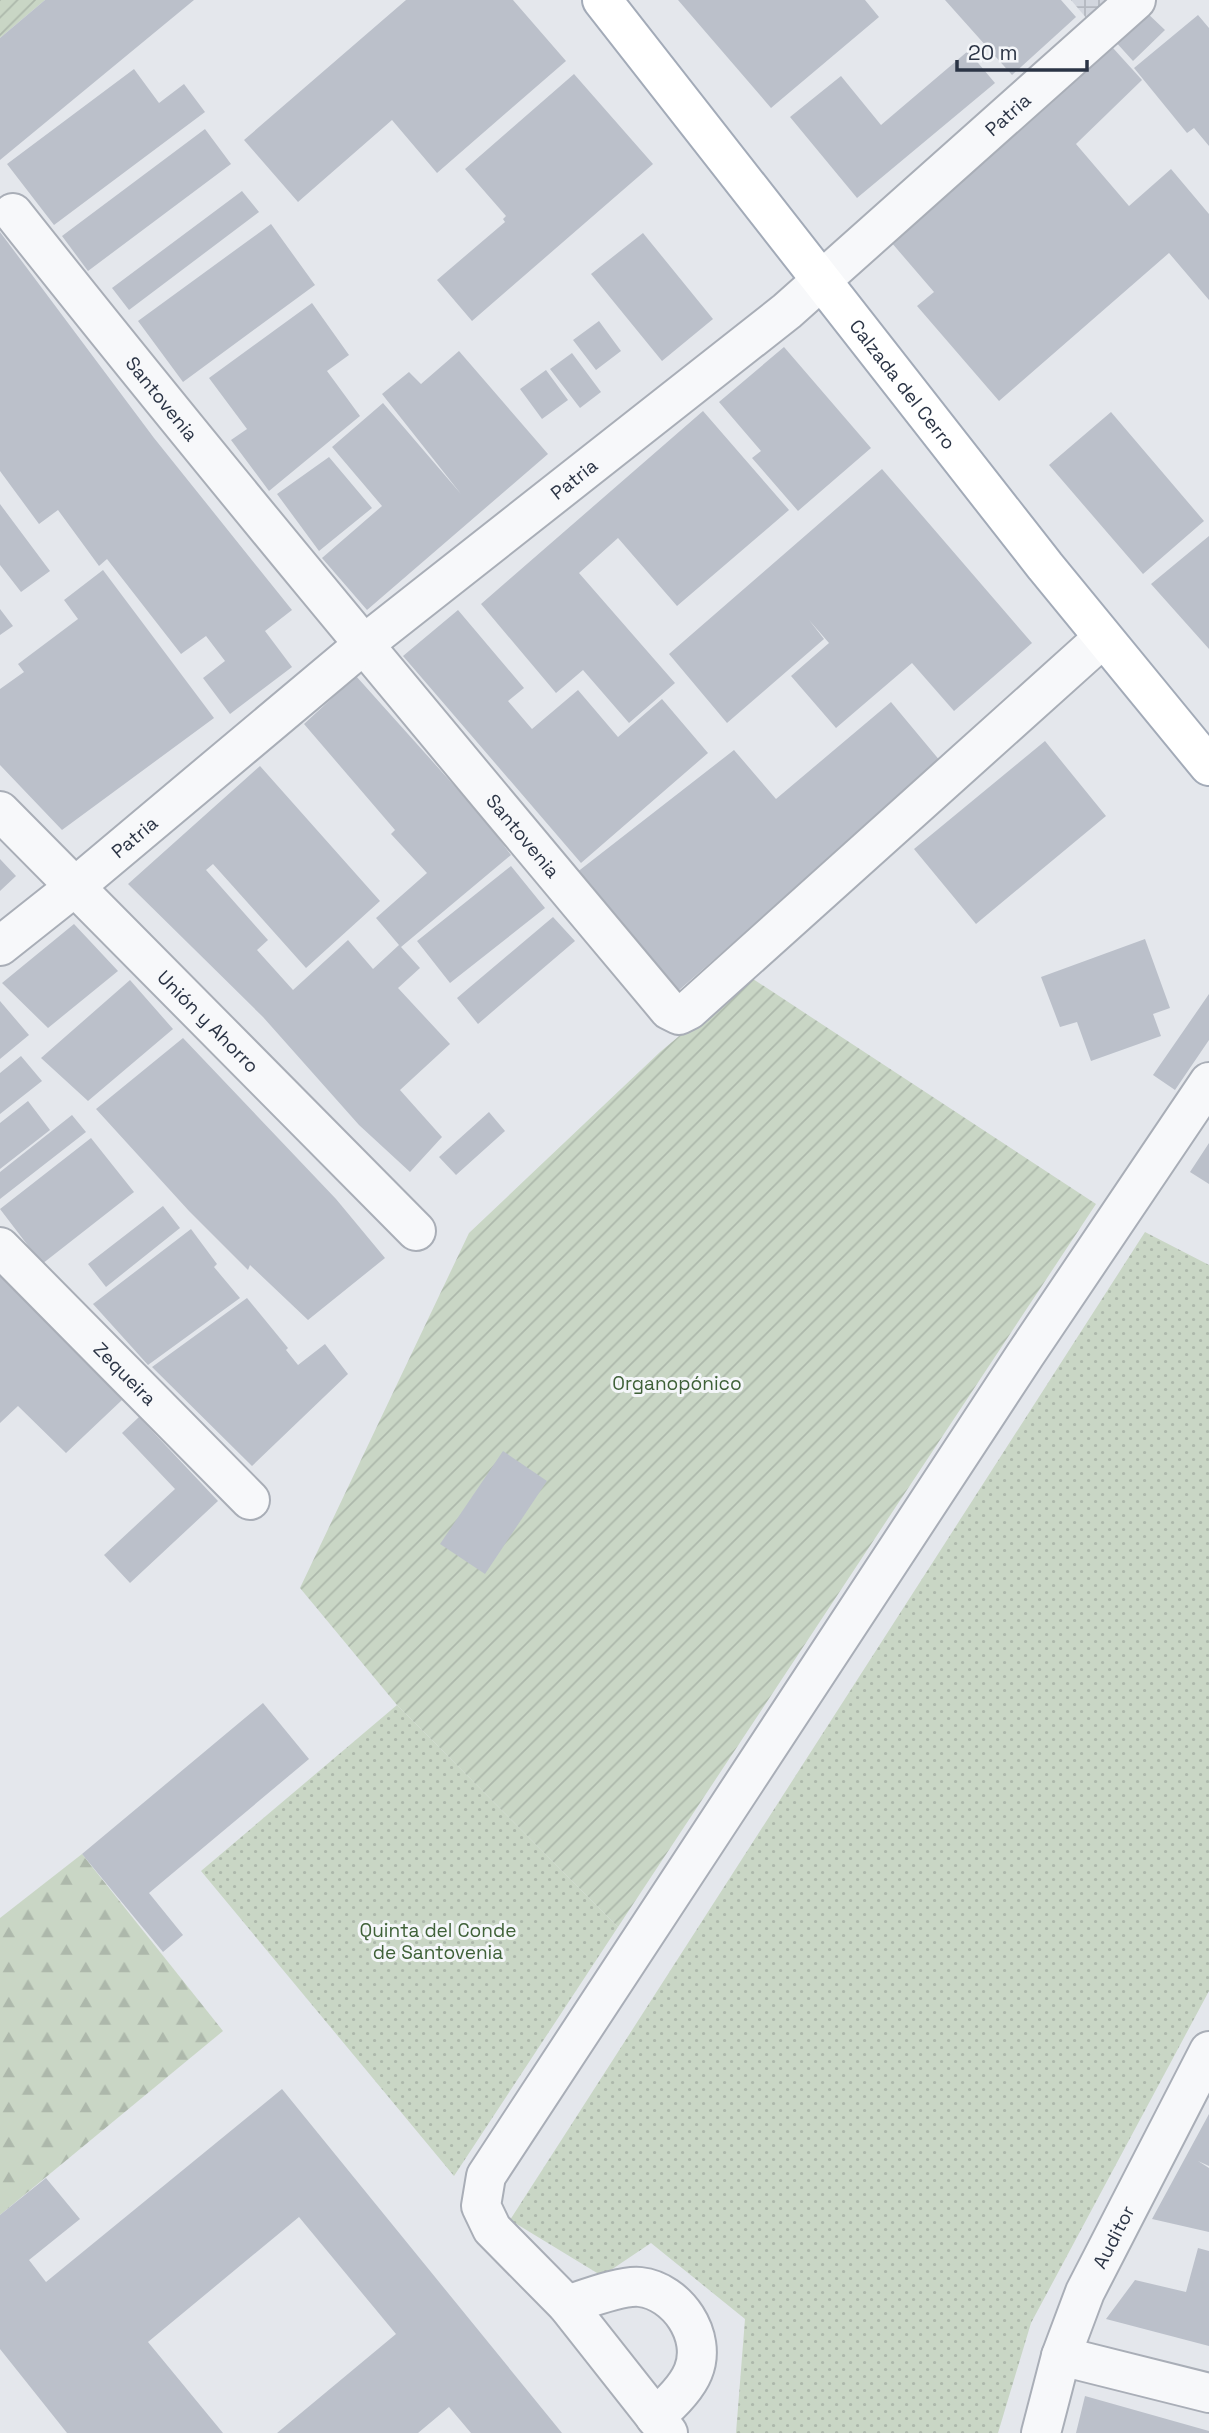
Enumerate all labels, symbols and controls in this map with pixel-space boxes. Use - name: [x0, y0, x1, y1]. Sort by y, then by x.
- scale bar: [957, 28, 1086, 72]
- text: 20 m: [968, 39, 1018, 66]
- street label: Patria: [980, 88, 1036, 142]
- street label: Calzada del Cerro: [844, 314, 961, 455]
- street label: Santovenia: [120, 351, 204, 446]
- street label: Patria: [546, 453, 603, 506]
- street label: Santovenia: [480, 789, 565, 883]
- street label: Patria: [106, 811, 163, 864]
- street label: Unión y Ahorro: [152, 965, 264, 1078]
- street label: Zequeira: [88, 1337, 162, 1411]
- park label: Organopónico: [612, 1371, 742, 1396]
- park label: Quinta del Conde de Santovenia: [360, 1918, 516, 1965]
- street label: Auditor: [1087, 2201, 1140, 2273]

